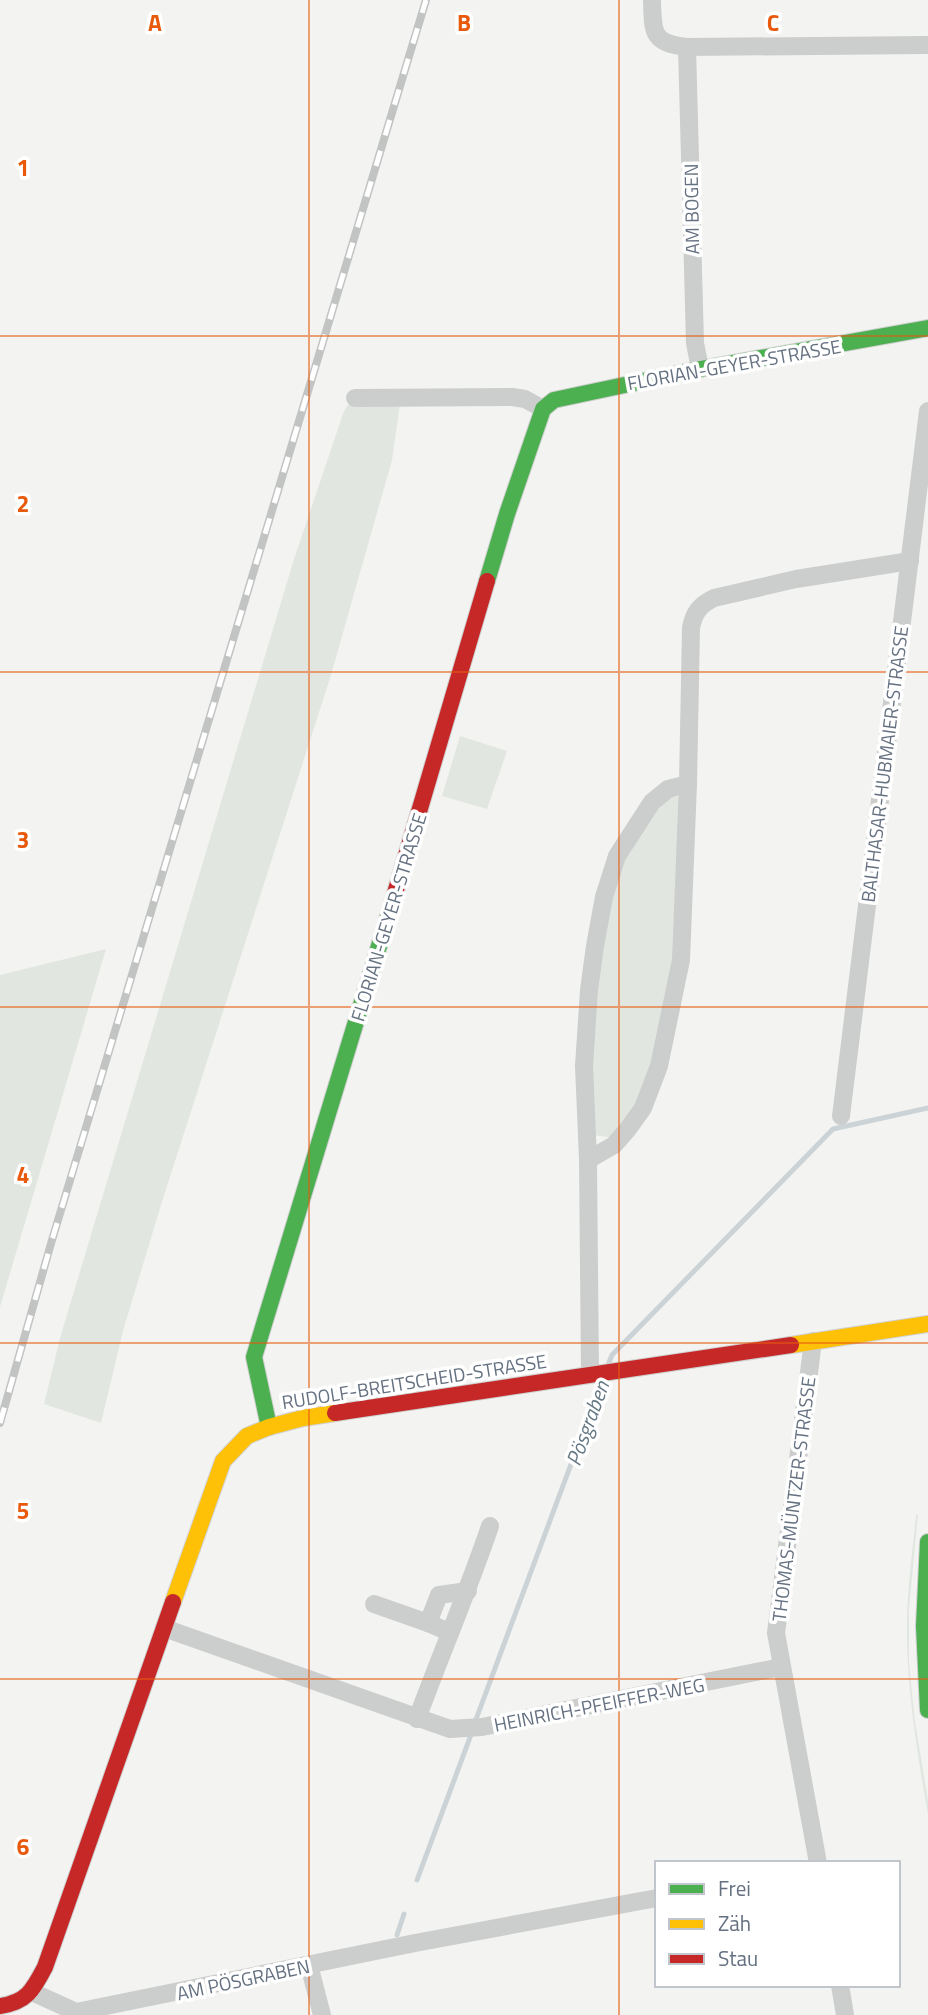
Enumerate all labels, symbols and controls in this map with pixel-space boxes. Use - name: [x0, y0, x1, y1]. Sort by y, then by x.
- text: A: [148, 5, 162, 40]
- text: B: [457, 5, 471, 40]
- text: C: [767, 5, 779, 40]
- text: 1: [17, 150, 29, 185]
- street label: AM BOGEN: [676, 163, 706, 255]
- street label: FLORIAN-GEYER-STRASSE: [625, 331, 843, 397]
- text: 2: [17, 486, 29, 521]
- street label: BALTHASAR-HUBMAIER-STRASSE: [853, 624, 915, 904]
- street label: FLORIAN-GEYER-STRASSE: [342, 809, 434, 1025]
- text: 3: [17, 822, 29, 857]
- text: 4: [17, 1157, 29, 1192]
- street label: RUDOLF-BREITSCHEID-STRASSE: [280, 1346, 548, 1416]
- street label: THOMAS-MÜNTZER-STRASSE: [764, 1375, 822, 1623]
- water label: Pösgraben: [557, 1376, 617, 1470]
- text: 5: [17, 1493, 29, 1528]
- street label: HEINRICH-PFEIFFER-WEG: [491, 1669, 707, 1739]
- text: 6: [17, 1829, 30, 1864]
- legend: [655, 1861, 900, 1987]
- text: Frei: [718, 1872, 751, 1904]
- text: Zäh: [718, 1907, 751, 1939]
- text: Stau: [718, 1942, 758, 1974]
- street label: AM PÖSGRABEN: [174, 1951, 312, 2007]

